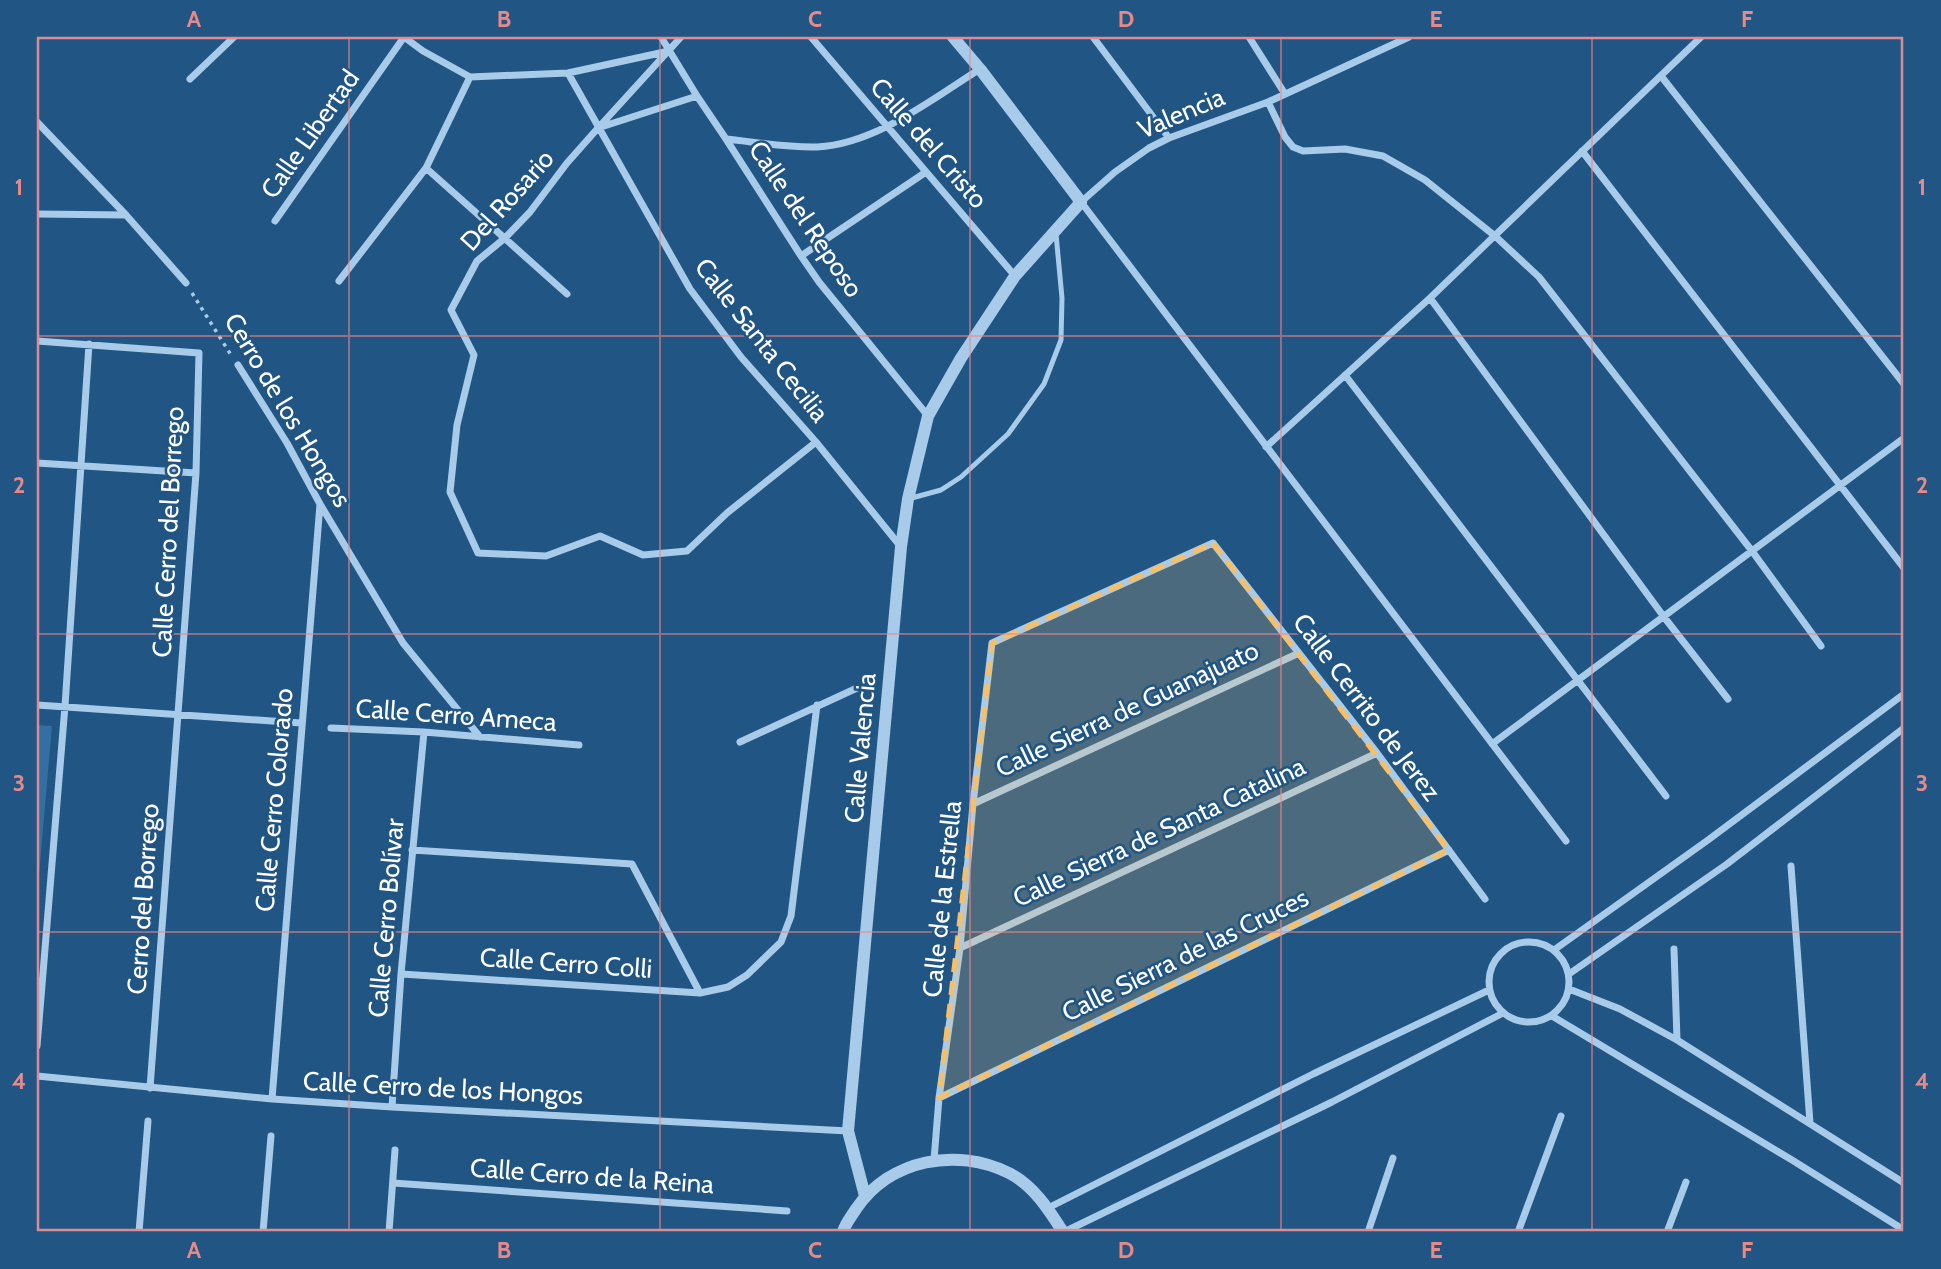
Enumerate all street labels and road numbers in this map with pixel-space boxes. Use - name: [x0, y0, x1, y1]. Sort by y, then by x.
- street label: Calle Libertad: [254, 63, 366, 205]
- street label: Calle del Cristo: [864, 71, 994, 215]
- street label: Valencia: [1133, 80, 1230, 145]
- street label: Calle del Reposo: [742, 135, 870, 303]
- street label: Del Rosario: [453, 143, 561, 257]
- street label: Calle Santa Cecilia: [688, 252, 836, 429]
- street label: Cerro de los Hongos: [217, 307, 359, 513]
- street label: Calle Cerro del Borrego: [145, 406, 191, 658]
- street label: Calle Cerrito de Jerez: [1286, 607, 1448, 807]
- street label: Calle Sierra de Guanajuato: [990, 634, 1264, 784]
- street label: Calle Valencia: [837, 671, 883, 824]
- street label: Calle Cerro Colorado: [248, 687, 300, 913]
- street label: Calle Cerro Ameca: [354, 692, 558, 738]
- street label: Calle Sierra de Santa Catalina: [1008, 750, 1311, 914]
- street label: Calle de la Estrella: [916, 799, 968, 999]
- street label: Cerro del Borrego: [120, 802, 166, 996]
- street label: Calle Cerro Bolívar: [361, 816, 411, 1019]
- street label: Calle Sierra de las Cruces: [1056, 881, 1314, 1029]
- street label: Calle Cerro Colli: [479, 941, 653, 985]
- street label: Calle Cerro de los Hongos: [302, 1065, 584, 1111]
- street label: Calle Cerro de la Reina: [469, 1152, 715, 1201]

